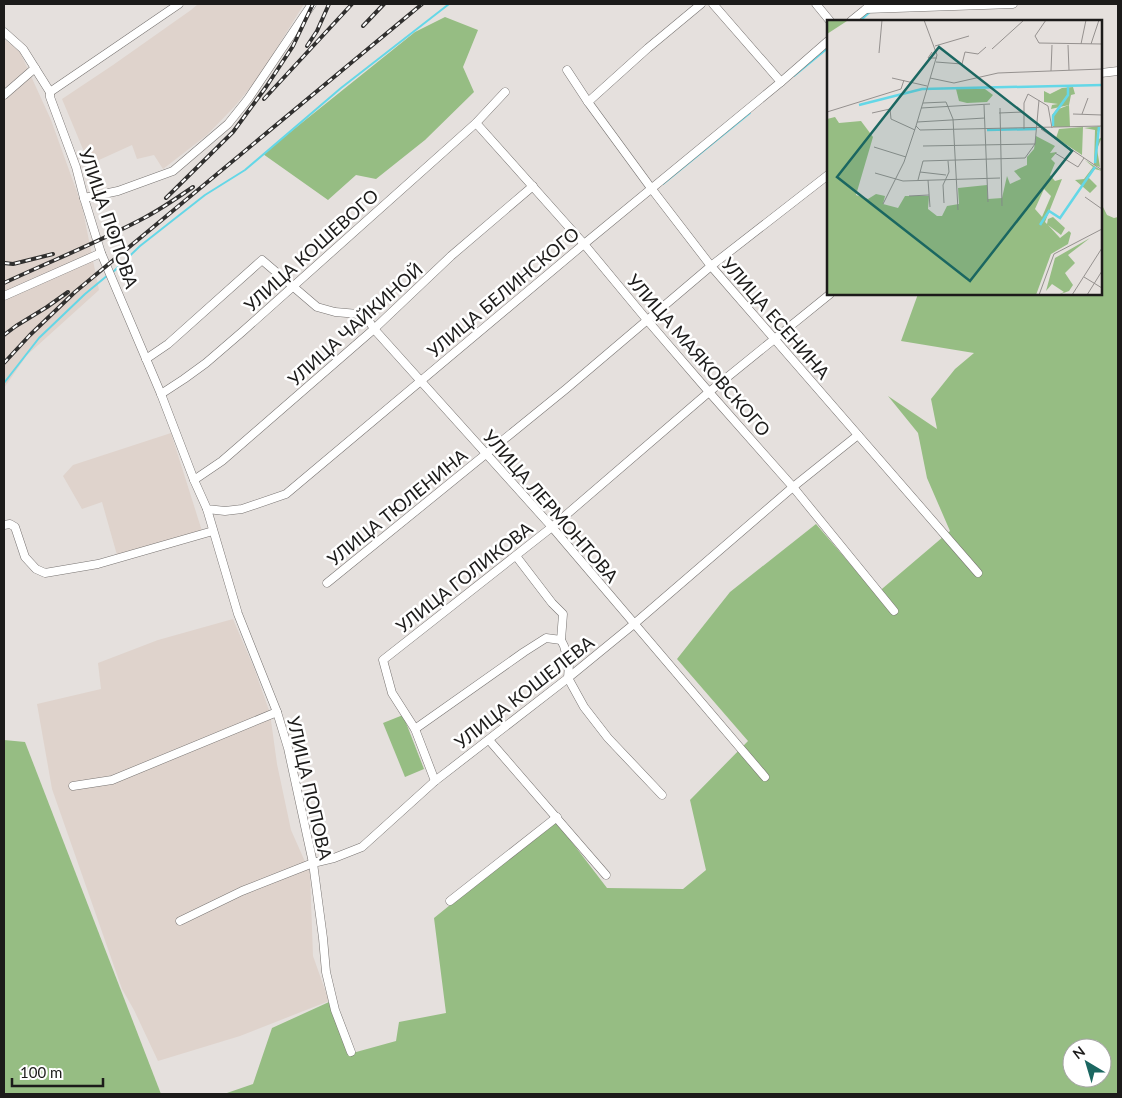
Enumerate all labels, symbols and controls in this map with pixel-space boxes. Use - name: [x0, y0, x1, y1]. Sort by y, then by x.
- inset map: [827, 20, 1102, 295]
- street label: УЛИЦА ПОПОВА: [75, 145, 144, 292]
- street label: УЛИЦА КОШЕВОГО: [239, 184, 383, 316]
- street label: УЛИЦА БЕЛИНСКОГО: [423, 222, 583, 362]
- street label: УЛИЦА ЕСЕНИНА: [717, 253, 835, 384]
- street label: УЛИЦА ЧАЙКИНОЙ: [283, 258, 427, 390]
- street label: УЛИЦА МАЯКОВСКОГО: [623, 269, 775, 441]
- street label: УЛИЦА ЛЕРМОНТОВА: [479, 425, 624, 587]
- street label: УЛИЦА ТЮЛЕНИНА: [323, 443, 472, 570]
- street label: УЛИЦА ГОЛИКОВА: [391, 516, 537, 637]
- street label: УЛИЦА КОШЕЛЕВА: [450, 630, 599, 753]
- street label: УЛИЦА ПОПОВА: [283, 714, 337, 863]
- north arrow: [1062, 1038, 1112, 1088]
- text: N: [1069, 1042, 1088, 1062]
- scale bar: [12, 1056, 104, 1088]
- text: 100 m: [20, 1063, 62, 1081]

